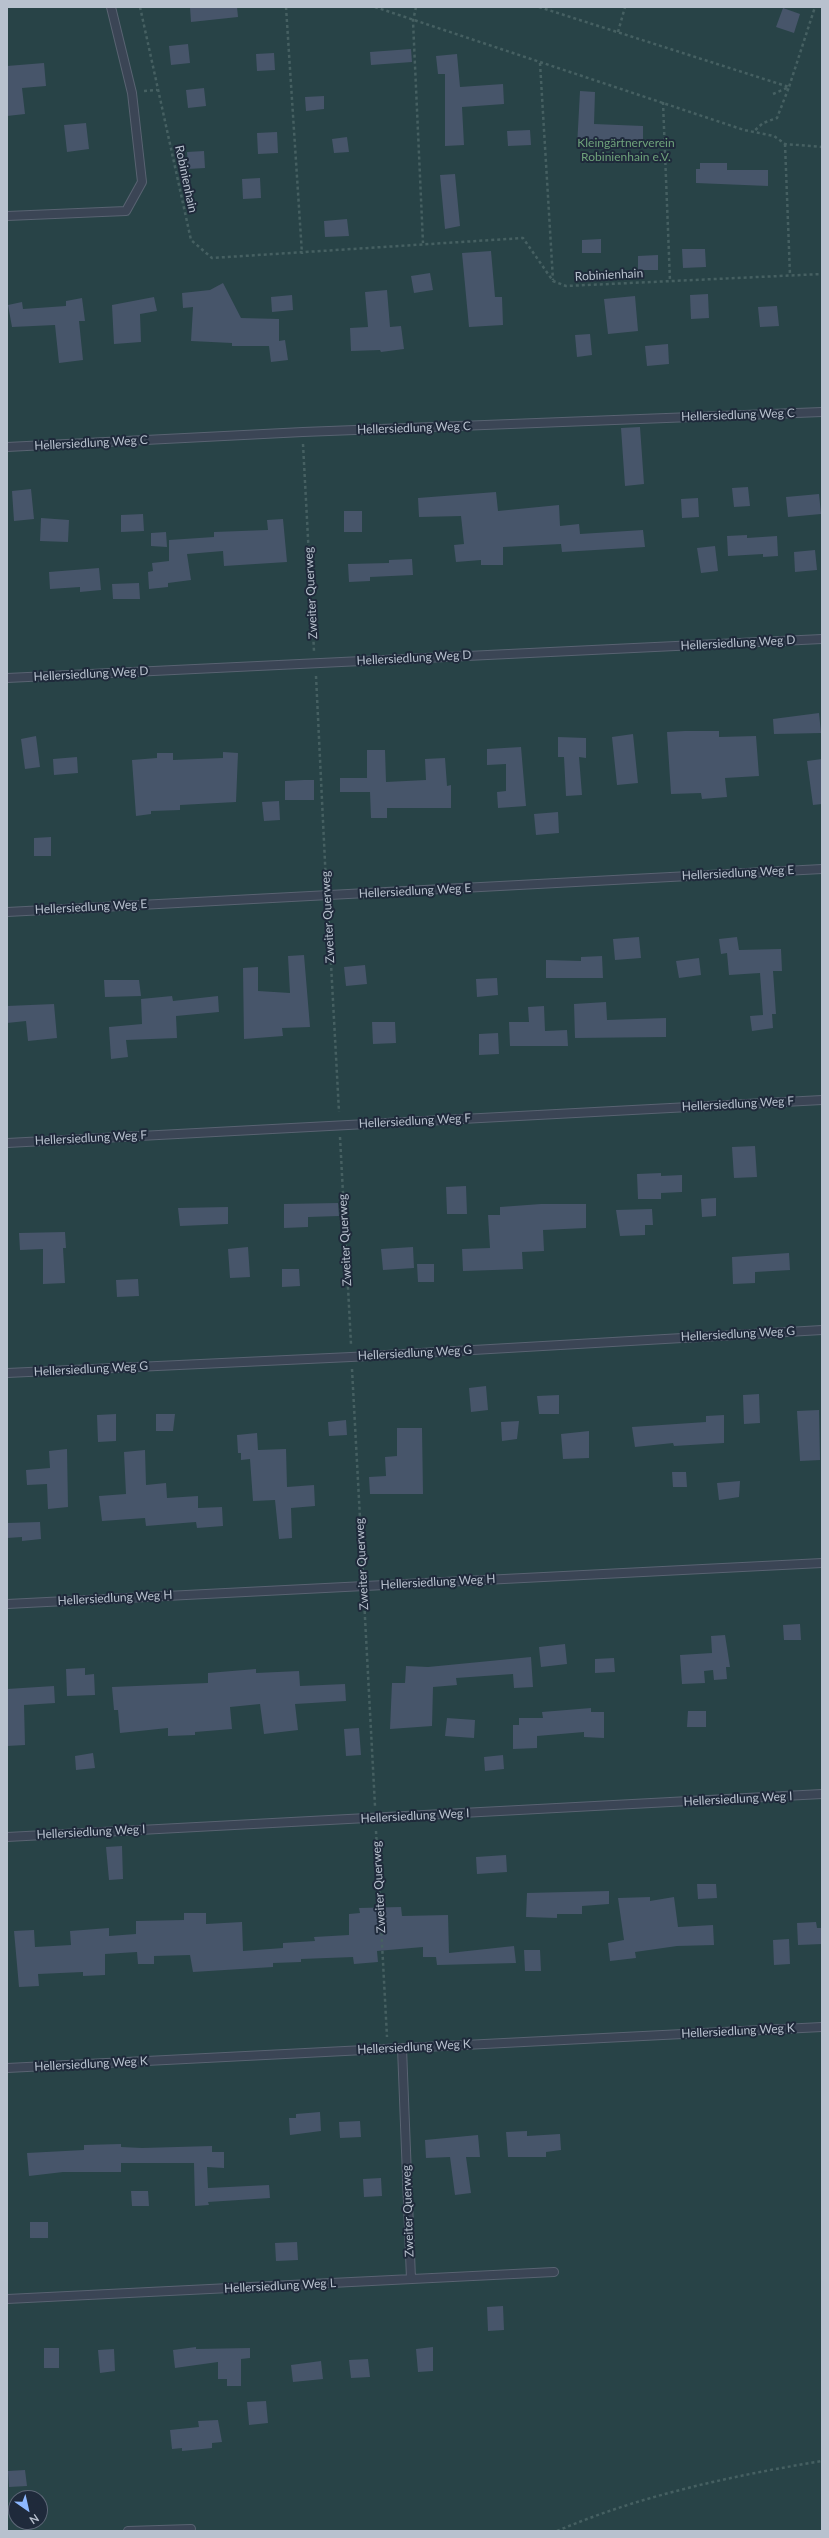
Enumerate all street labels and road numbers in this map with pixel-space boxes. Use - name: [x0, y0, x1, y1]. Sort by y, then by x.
- street label: Robinienhain: [172, 144, 200, 214]
- street label: Robinienhain: [574, 266, 644, 284]
- street label: Hellersiedlung Weg C: [681, 406, 795, 424]
- street label: Hellersiedlung Weg C: [357, 419, 471, 437]
- street label: Hellersiedlung Weg C: [34, 433, 148, 453]
- street label: Zweiter Querweg: [301, 547, 321, 639]
- street label: Hellersiedlung Weg D: [680, 633, 796, 653]
- street label: Hellersiedlung Weg D: [356, 648, 472, 668]
- street label: Hellersiedlung Weg D: [33, 664, 149, 684]
- street label: Hellersiedlung Weg E: [681, 863, 795, 883]
- street label: Zweiter Querweg: [318, 871, 338, 963]
- street label: Hellersiedlung Weg E: [358, 881, 472, 901]
- street label: Hellersiedlung Weg E: [34, 897, 148, 917]
- street label: Hellersiedlung Weg F: [681, 1094, 795, 1114]
- street label: Hellersiedlung Weg F: [358, 1111, 472, 1131]
- street label: Hellersiedlung Weg F: [34, 1128, 148, 1148]
- street label: Zweiter Querweg: [335, 1194, 355, 1286]
- street label: Hellersiedlung Weg G: [680, 1324, 796, 1344]
- street label: Hellersiedlung Weg G: [357, 1343, 473, 1363]
- street label: Hellersiedlung Weg G: [33, 1359, 149, 1379]
- street label: Zweiter Querweg: [352, 1518, 372, 1610]
- street label: Hellersiedlung Weg H: [380, 1572, 496, 1592]
- street label: Hellersiedlung Weg H: [57, 1588, 173, 1608]
- street label: Hellersiedlung Weg I: [683, 1789, 793, 1809]
- street label: Hellersiedlung Weg I: [360, 1806, 470, 1826]
- street label: Hellersiedlung Weg I: [36, 1822, 146, 1842]
- street label: Zweiter Querweg: [369, 1841, 389, 1933]
- street label: Hellersiedlung Weg K: [681, 2021, 795, 2041]
- street label: Hellersiedlung Weg K: [357, 2037, 471, 2057]
- street label: Hellersiedlung Weg K: [34, 2054, 148, 2074]
- street label: Zweiter Querweg: [399, 2165, 417, 2257]
- street label: Hellersiedlung Weg L: [224, 2276, 336, 2296]

